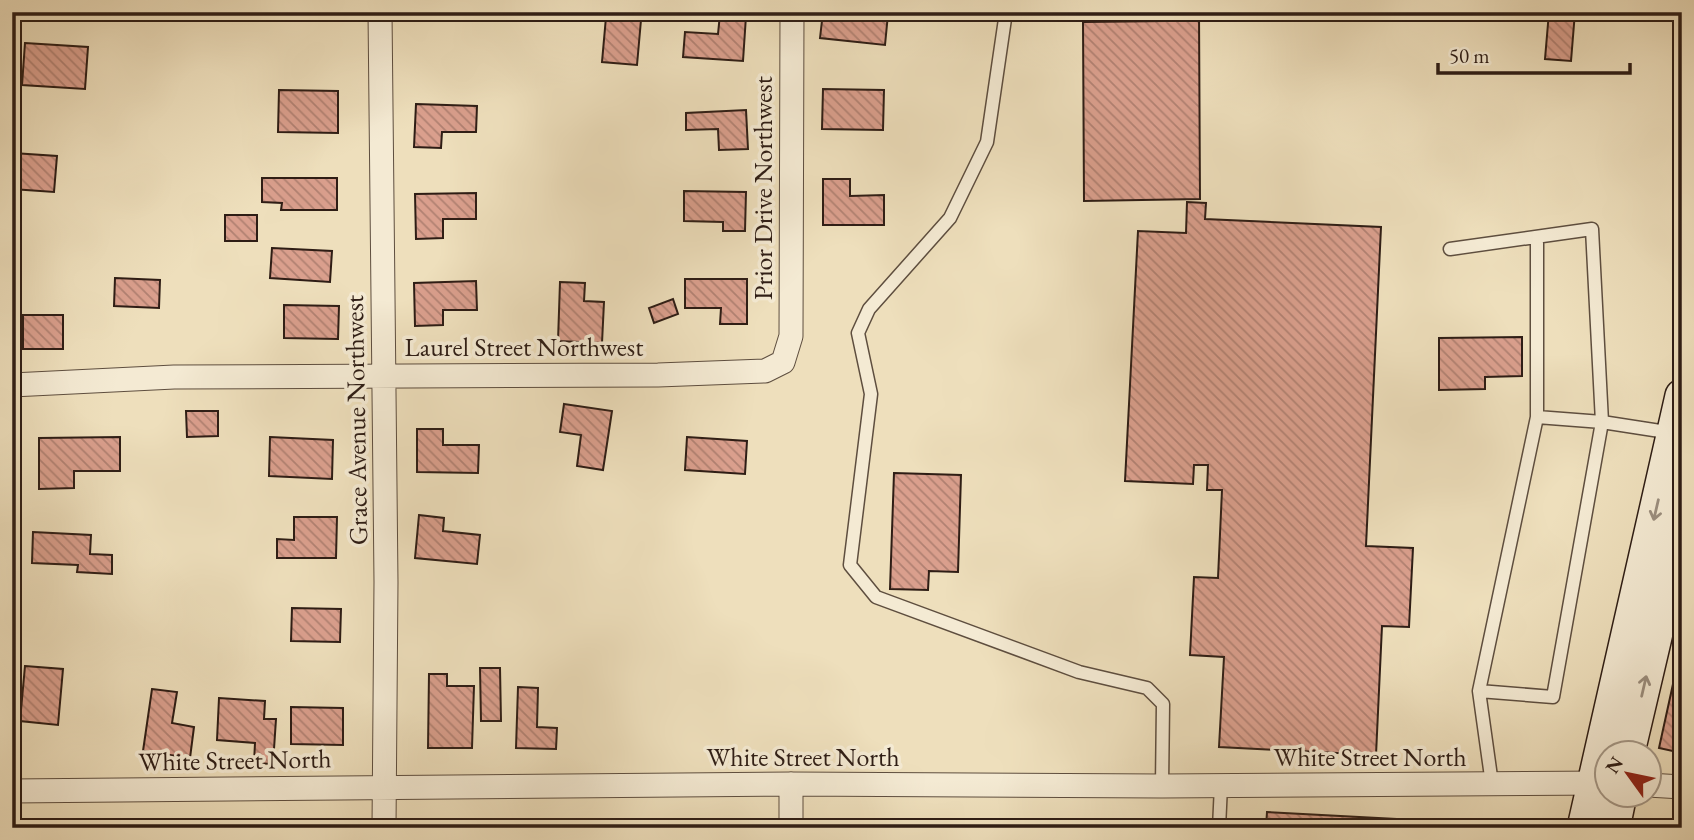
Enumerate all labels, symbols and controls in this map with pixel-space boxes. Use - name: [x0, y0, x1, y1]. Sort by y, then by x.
- scale bar: [1438, 32, 1631, 76]
- text: 50 m: [1449, 42, 1490, 69]
- street label: Prior Drive Northwest: [746, 76, 780, 300]
- street label: Grace Avenue Northwest: [337, 295, 375, 545]
- street label: Laurel Street Northwest: [405, 330, 643, 364]
- one-way arrow: [1649, 499, 1662, 521]
- one-way arrow: [1638, 675, 1651, 698]
- north arrow: [1592, 738, 1662, 808]
- street label: White Street North: [706, 740, 900, 774]
- street label: White Street North: [1273, 740, 1467, 774]
- street label: White Street North: [138, 741, 332, 779]
- text: N: [1599, 751, 1629, 778]

